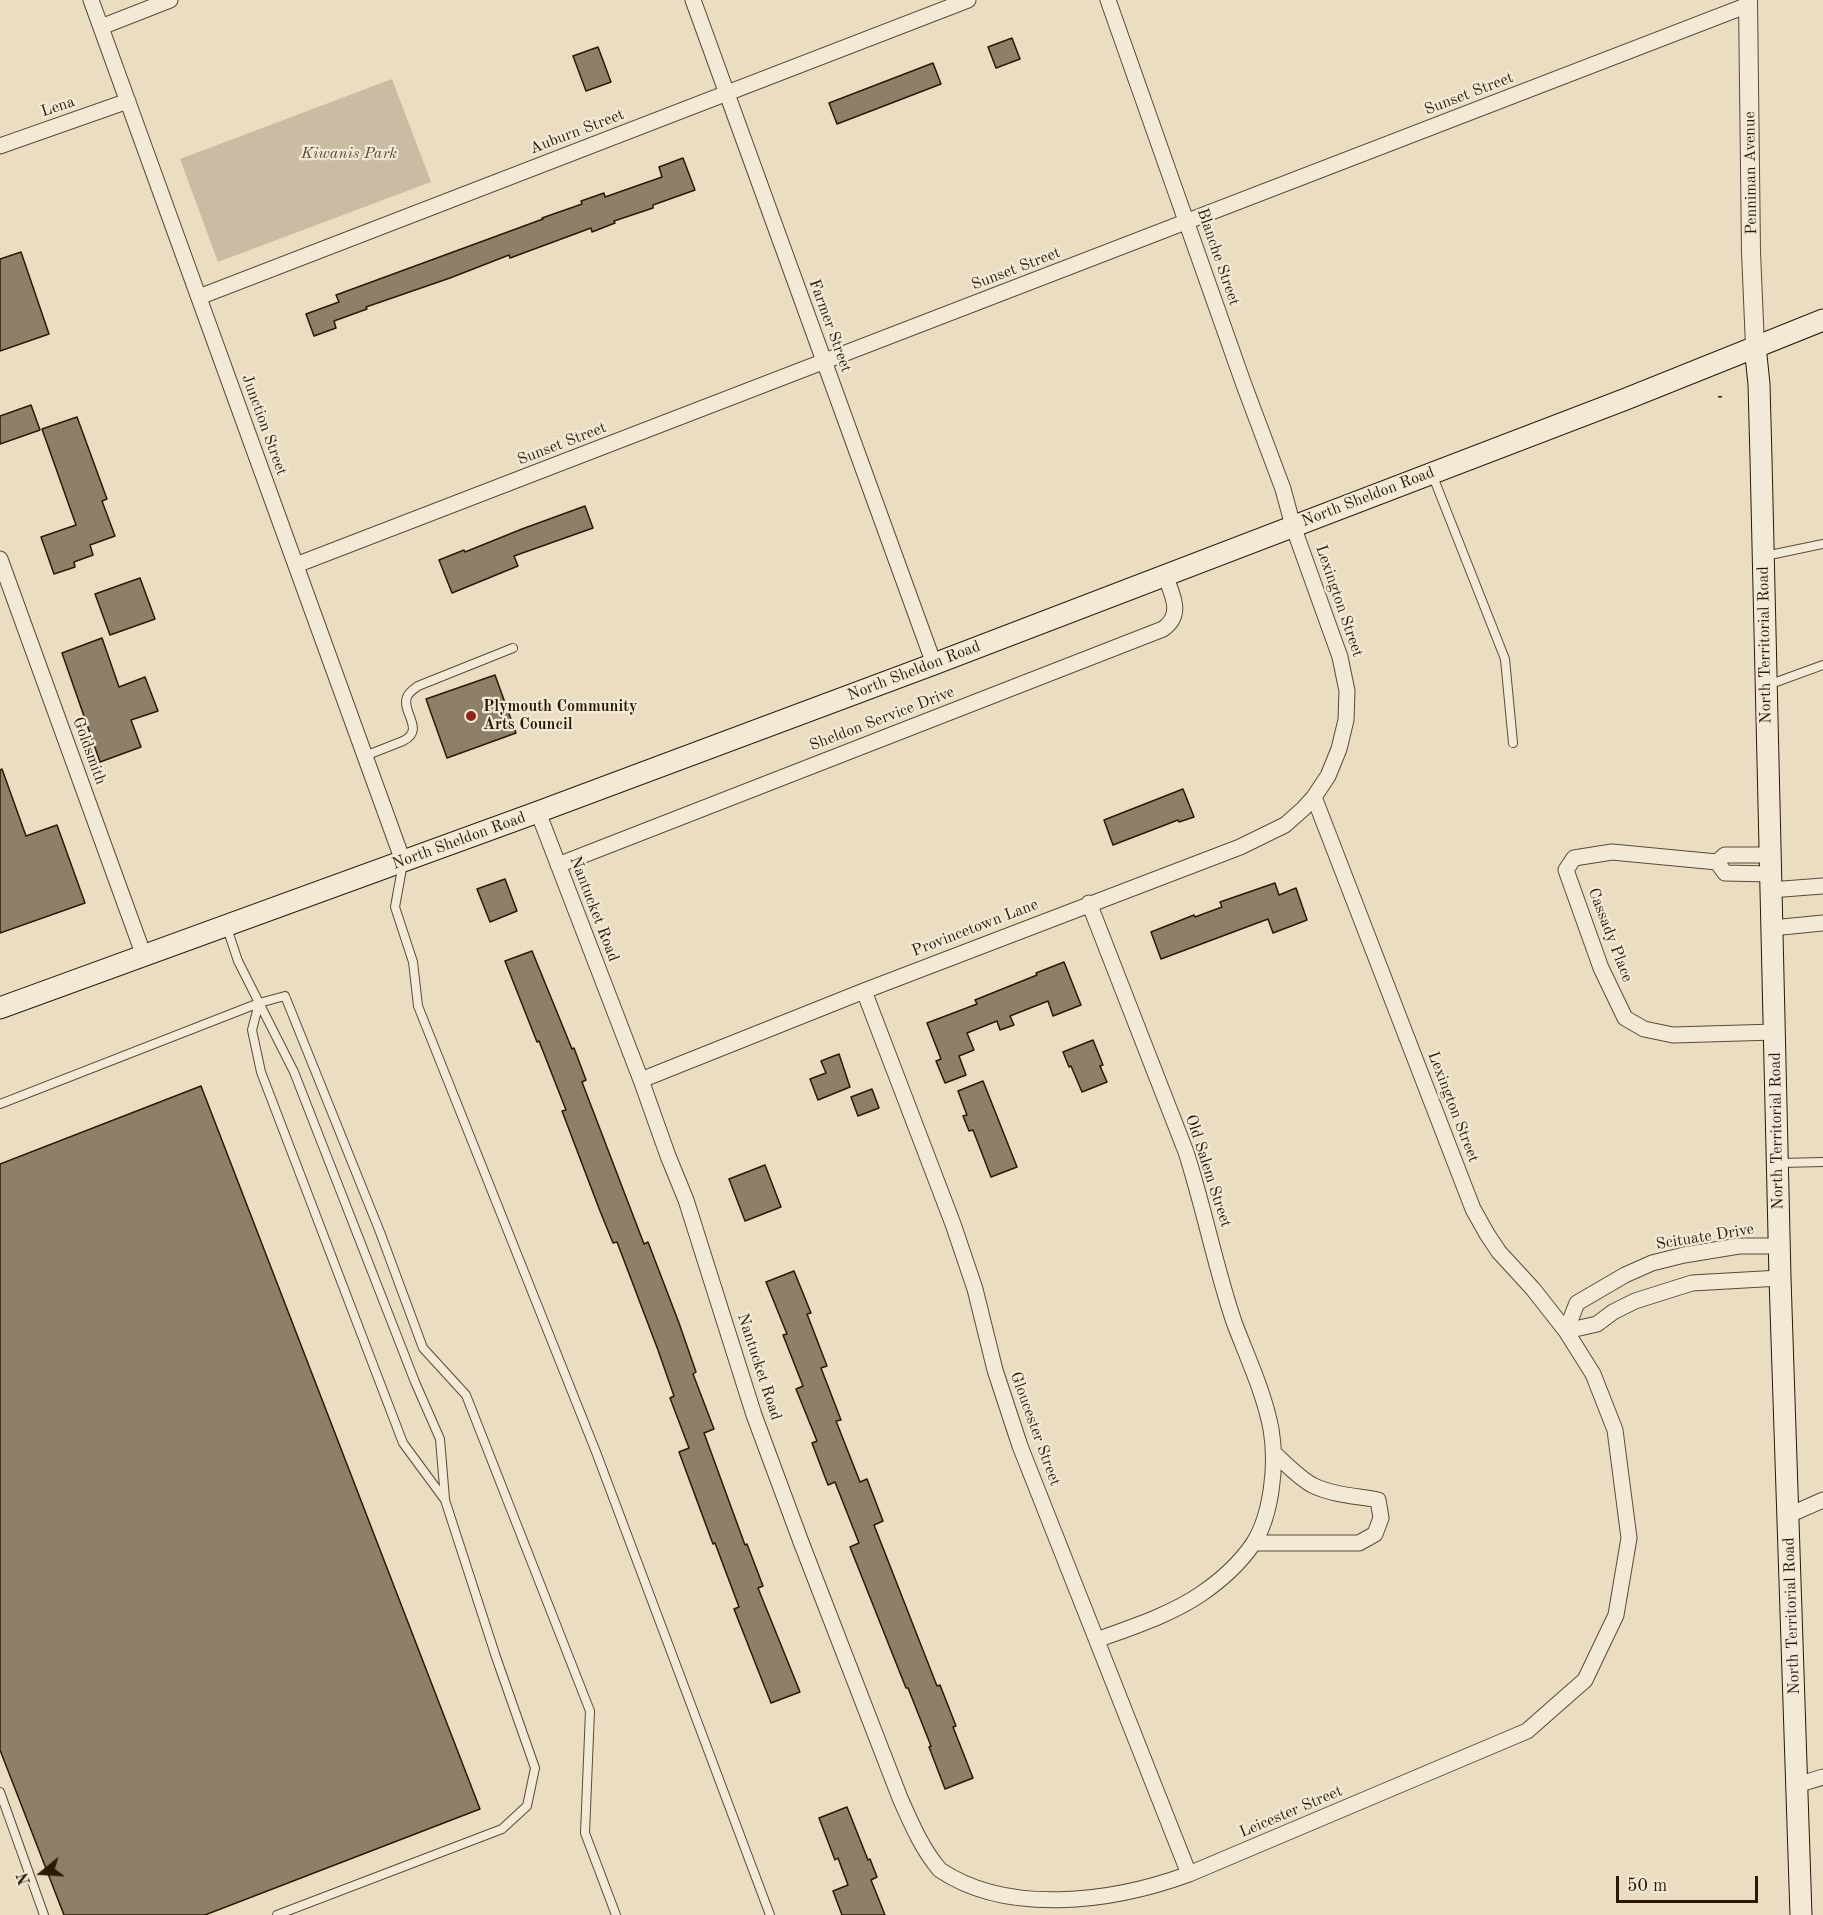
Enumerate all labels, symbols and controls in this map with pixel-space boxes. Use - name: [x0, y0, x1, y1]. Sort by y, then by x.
- street label: Sunset Street: [1422, 68, 1516, 120]
- street label: Lena: [39, 92, 77, 122]
- street label: Auburn Street: [527, 105, 627, 159]
- street label: Penniman Avenue: [1740, 111, 1762, 235]
- park label: Kiwanis Park: [301, 144, 397, 164]
- street label: Blanche Street: [1192, 206, 1244, 308]
- street label: Sunset Street: [969, 243, 1063, 295]
- street label: Farmer Street: [804, 277, 856, 375]
- street label: Junction Street: [237, 372, 291, 478]
- street label: Sunset Street: [515, 418, 609, 470]
- street label: North Sheldon Road: [1299, 463, 1437, 531]
- street label: Lexington Street: [1311, 543, 1367, 659]
- street label: North Territorial Road: [1754, 566, 1776, 724]
- street label: North Sheldon Road: [845, 637, 983, 705]
- street label: Sheldon Service Drive: [807, 683, 957, 755]
- place label: Plymouth Community Arts Council: [483, 697, 637, 735]
- marker: Plymouth Community Arts Council: [464, 709, 478, 723]
- street label: Goldsmith: [68, 715, 110, 787]
- street label: North Sheldon Road: [389, 808, 529, 874]
- street label: Nantucket Road: [565, 854, 623, 964]
- street label: Cassady Place: [1583, 885, 1637, 985]
- street label: Provincetown Lane: [909, 895, 1041, 961]
- street label: Lexington Street: [1423, 1049, 1483, 1165]
- street label: North Territorial Road: [1766, 1052, 1788, 1210]
- street label: Old Salem Street: [1181, 1112, 1235, 1230]
- street label: Scituate Drive: [1655, 1220, 1755, 1254]
- street label: Nantucket Road: [733, 1311, 785, 1423]
- street label: Gloucester Street: [1005, 1369, 1065, 1489]
- street label: North Territorial Road: [1780, 1537, 1804, 1695]
- street label: Leicester Street: [1237, 1782, 1345, 1842]
- north arrow: [12, 1843, 72, 1903]
- scale bar: [1619, 1864, 1762, 1902]
- text: N: [15, 1870, 34, 1887]
- text: 50 m: [1627, 1877, 1667, 1895]

